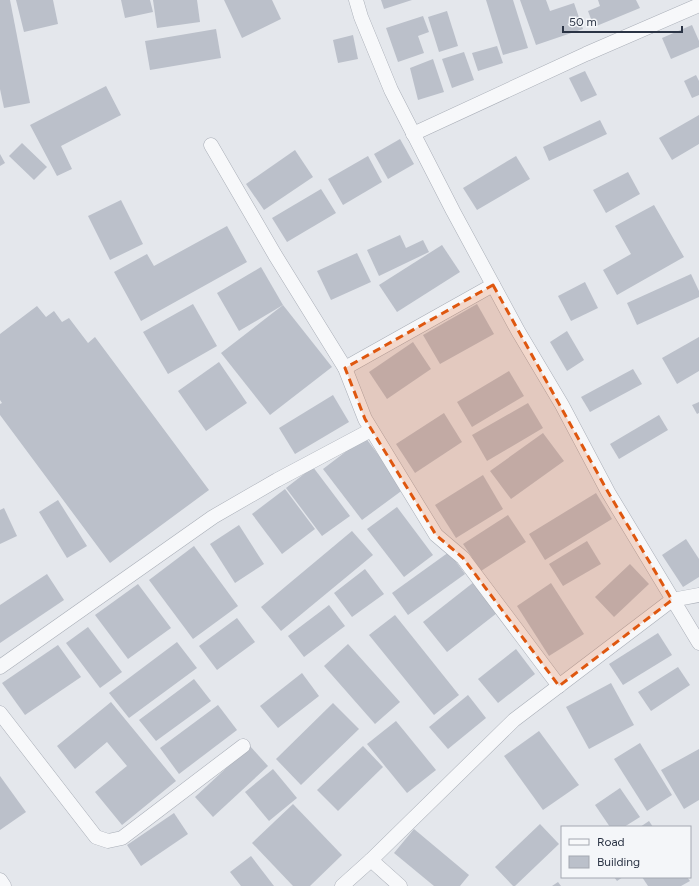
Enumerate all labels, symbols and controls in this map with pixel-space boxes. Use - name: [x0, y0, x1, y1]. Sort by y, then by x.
- scale bar: [563, 8, 682, 34]
- text: 50 m: [569, 15, 597, 29]
- legend: [561, 826, 691, 878]
- text: Road: [597, 835, 625, 849]
- text: Building: [597, 855, 640, 869]

